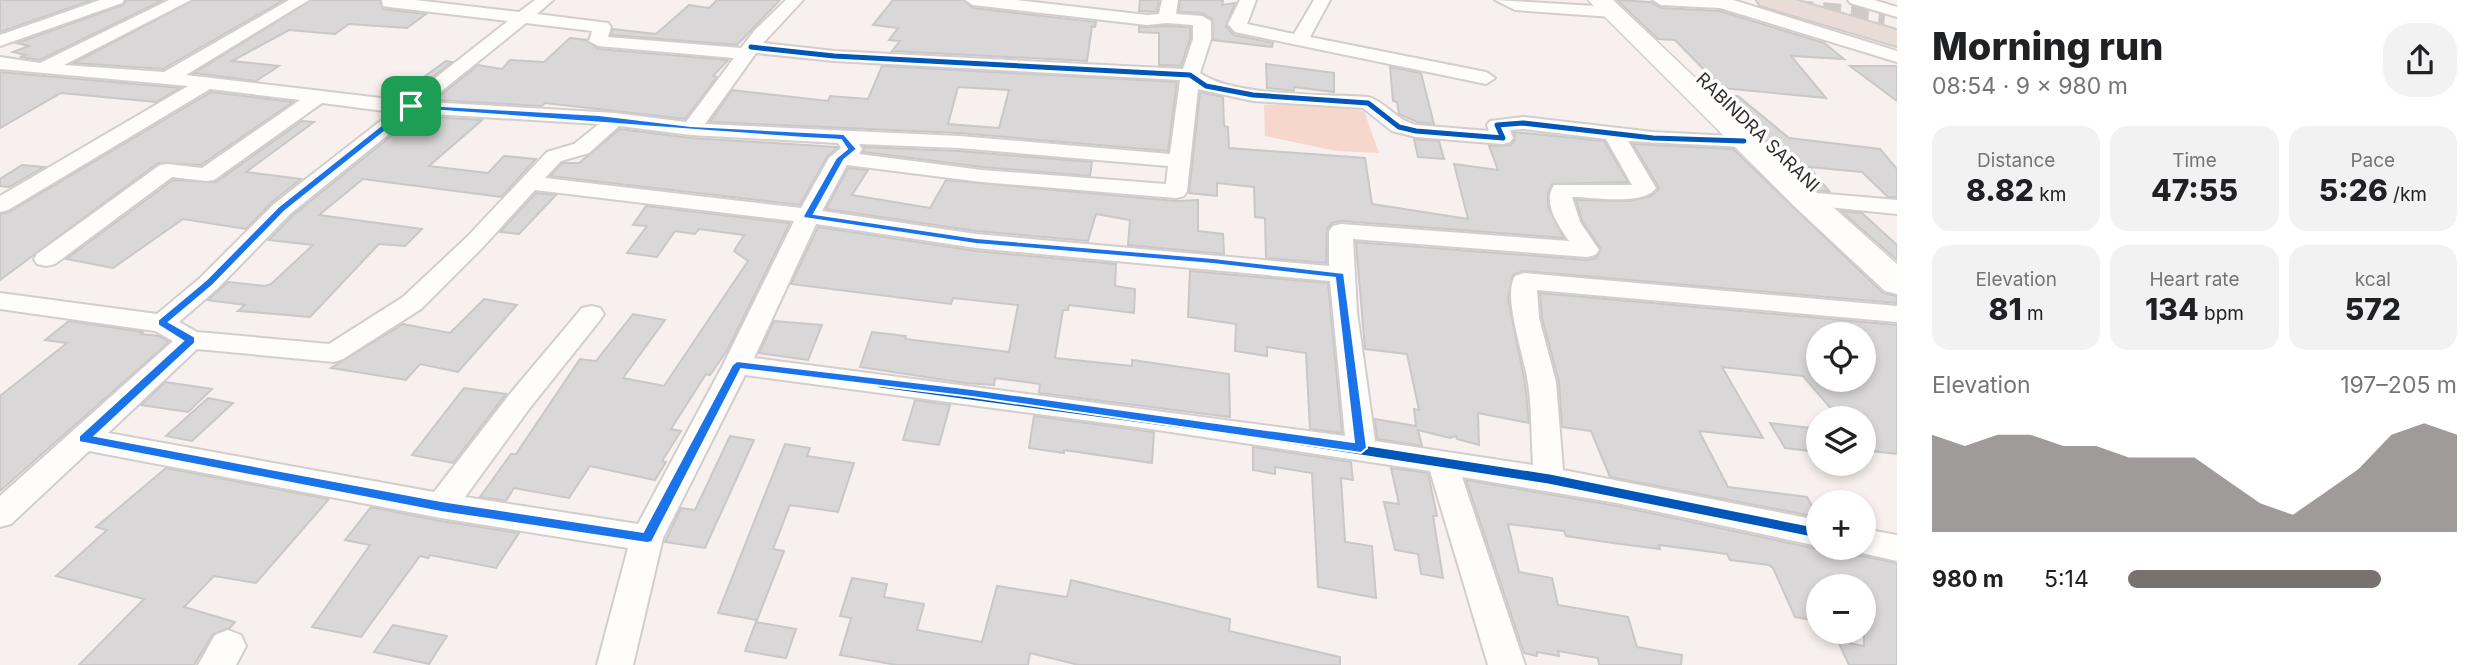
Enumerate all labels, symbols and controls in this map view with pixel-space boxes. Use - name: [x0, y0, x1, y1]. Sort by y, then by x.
- text: Morning run: [1932, 23, 2163, 69]
- button: share: [2383, 23, 2457, 97]
- street label: RABINDRA SARANI: [1692, 68, 1824, 196]
- text: 08:54 · 9 × 980 m: [1932, 72, 2128, 100]
- pin: [381, 76, 441, 136]
- icon: arrive: [392, 87, 430, 125]
- text: Distance: [1977, 149, 2055, 172]
- text: Time: [2172, 149, 2217, 172]
- text: Pace: [2350, 149, 2395, 172]
- text: 8.82: [1966, 172, 2034, 208]
- text: 47:55: [2151, 172, 2238, 208]
- text: 5:26: [2319, 172, 2388, 208]
- text: km: [2034, 183, 2066, 206]
- text: /km: [2388, 183, 2427, 206]
- text: Elevation: [1975, 268, 2057, 291]
- text: Heart rate: [2149, 268, 2239, 291]
- text: kcal: [2355, 268, 2391, 291]
- text: 81: [1989, 291, 2022, 327]
- text: 134: [2145, 291, 2199, 327]
- text: 572: [2345, 291, 2401, 327]
- text: m: [2022, 302, 2044, 325]
- text: bpm: [2199, 302, 2244, 325]
- map controls: [1806, 322, 1876, 644]
- button: locate: [1806, 322, 1876, 392]
- text: Elevation: [1932, 371, 2031, 399]
- text: 197–205 m: [2340, 371, 2457, 399]
- button: layers: [1806, 406, 1876, 476]
- button: +: [1806, 490, 1876, 560]
- text: 980 m: [1932, 565, 2004, 593]
- text: 5:14: [2044, 565, 2089, 593]
- button: −: [1806, 574, 1876, 644]

